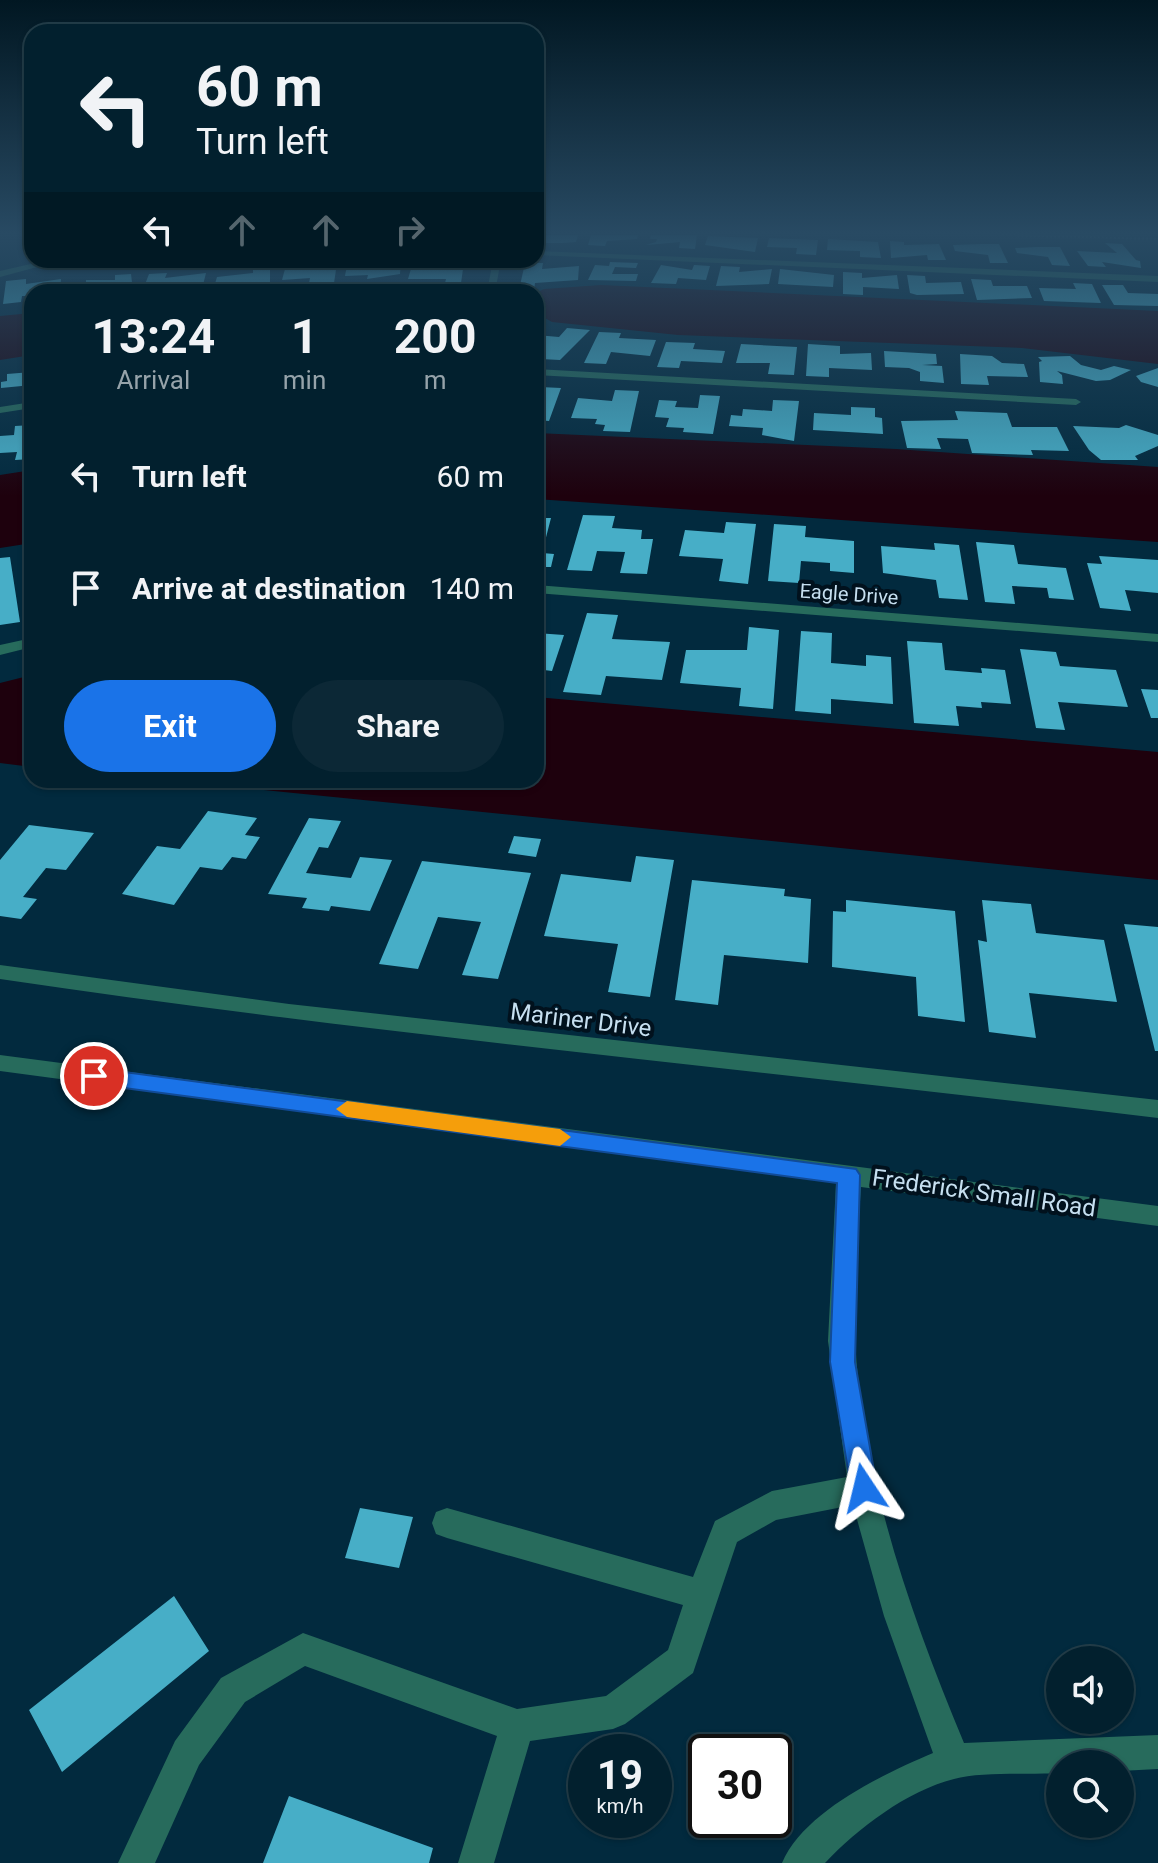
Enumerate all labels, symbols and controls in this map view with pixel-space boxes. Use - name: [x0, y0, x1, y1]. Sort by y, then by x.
- text: 60 m: [196, 54, 323, 120]
- icon: left: [64, 56, 168, 160]
- text: Turn left: [196, 121, 329, 163]
- icon: left: [136, 208, 180, 252]
- icon: ahead: [220, 208, 264, 252]
- icon: ahead: [304, 208, 348, 252]
- icon: right: [388, 208, 432, 252]
- text: 13:24: [92, 308, 215, 365]
- text: 1: [291, 308, 318, 365]
- text: 200: [394, 308, 476, 365]
- text: Arrival: [117, 365, 190, 395]
- text: min: [283, 365, 326, 395]
- text: m: [424, 365, 447, 395]
- icon: left: [64, 454, 108, 498]
- text: Turn left: [132, 459, 247, 494]
- text: 60 m: [437, 459, 504, 494]
- icon: arrive: [64, 566, 108, 610]
- text: Arrive at destination: [132, 571, 406, 606]
- text: 140 m: [430, 571, 514, 606]
- street label: Eagle Drive: [799, 579, 899, 609]
- button: Exit: [64, 680, 276, 772]
- button: Share: [292, 680, 504, 772]
- street label: Mariner Drive: [509, 997, 653, 1043]
- pin: [60, 1042, 128, 1110]
- icon: arrive: [72, 1054, 116, 1098]
- street label: Frederick Small Road: [870, 1163, 1098, 1223]
- position arrow: [822, 1446, 906, 1530]
- map controls: [1046, 1646, 1134, 1838]
- button: sound: [1046, 1646, 1134, 1734]
- speed limit sign: 30: [688, 1734, 792, 1838]
- button: search: [1046, 1750, 1134, 1838]
- text: 19: [597, 1752, 643, 1799]
- text: km/h: [597, 1794, 643, 1818]

